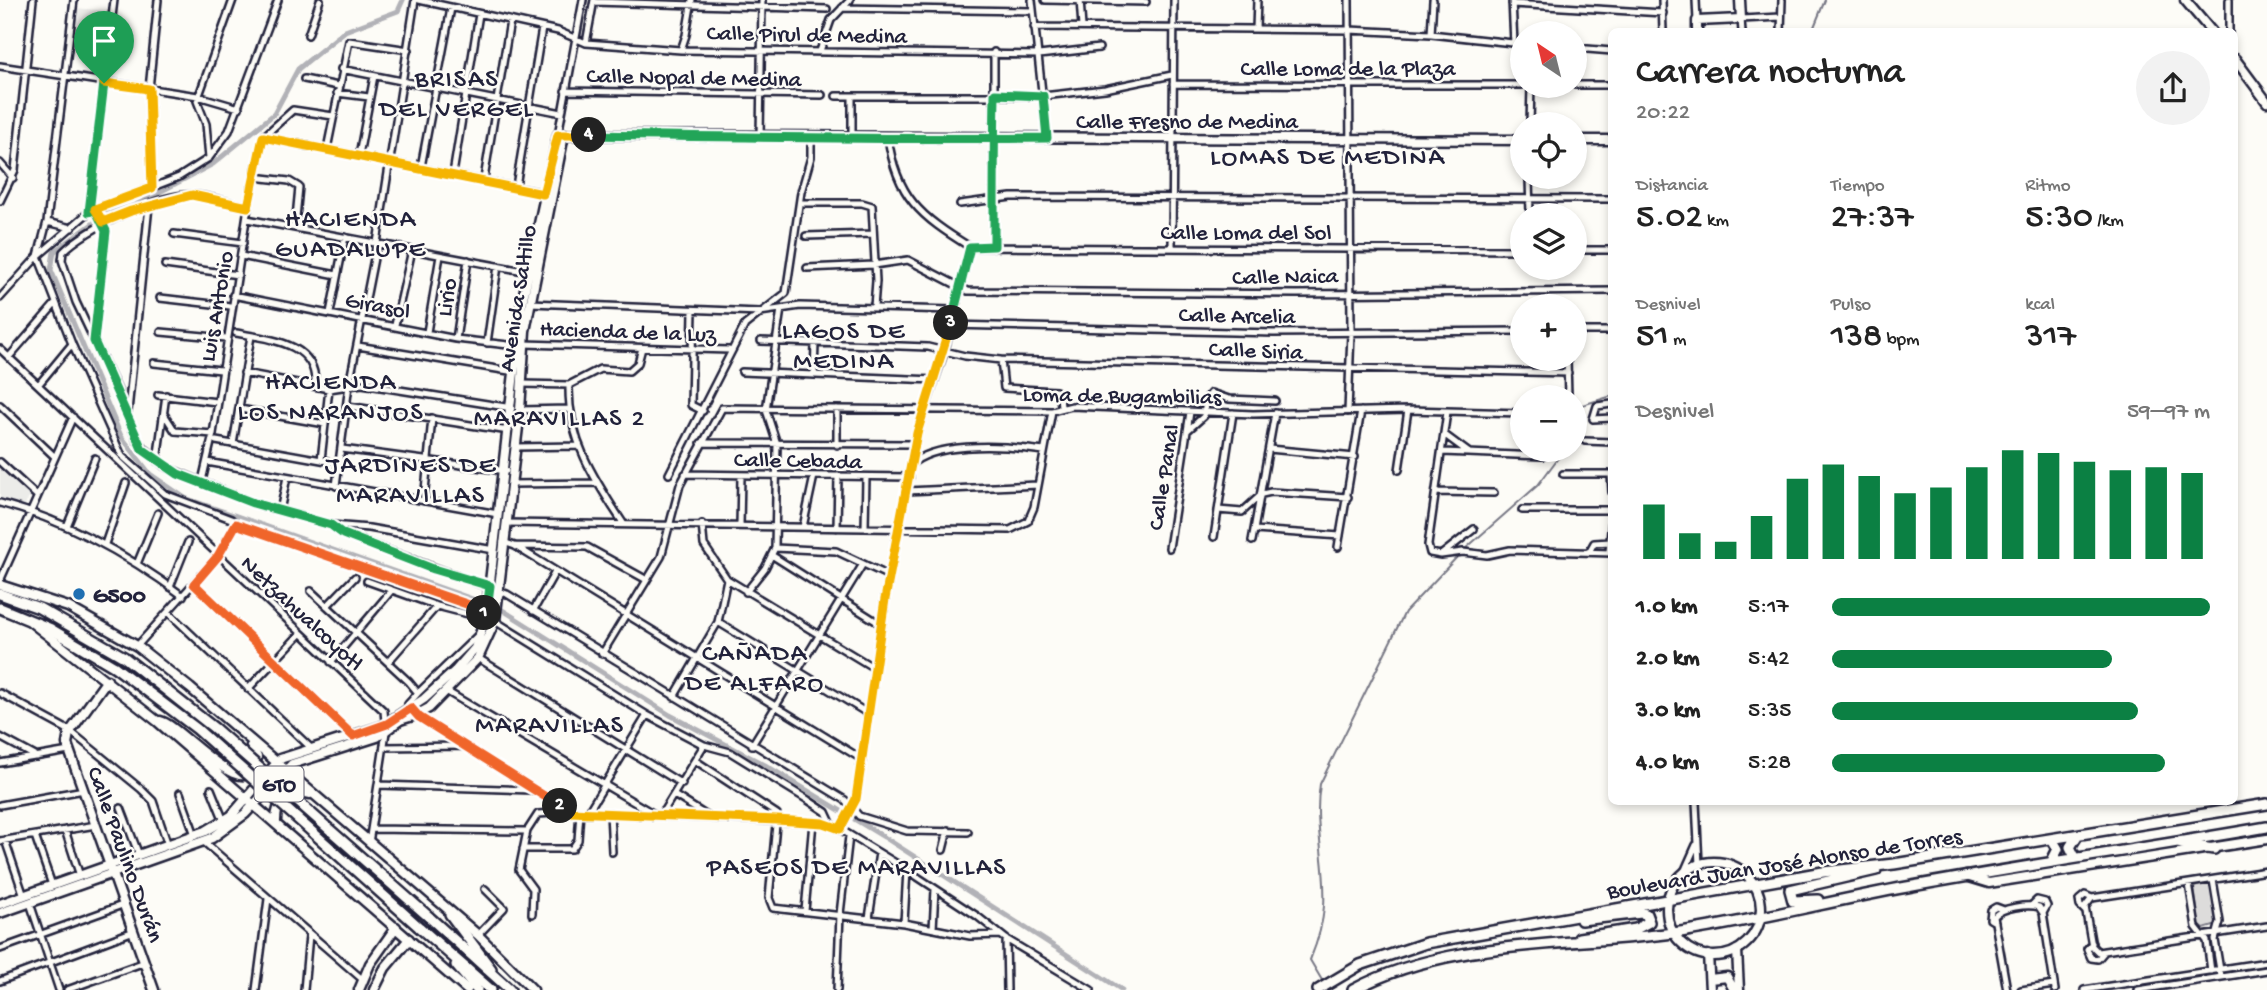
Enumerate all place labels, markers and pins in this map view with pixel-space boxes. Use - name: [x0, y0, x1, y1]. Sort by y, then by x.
- pin: [74, 11, 134, 83]
- pin: 4: [572, 118, 606, 152]
- pin: 3: [934, 306, 968, 340]
- place label: G500: [93, 584, 146, 611]
- marker: G500: [71, 586, 87, 602]
- pin: 1: [466, 596, 502, 630]
- pin: 2: [542, 788, 578, 824]

